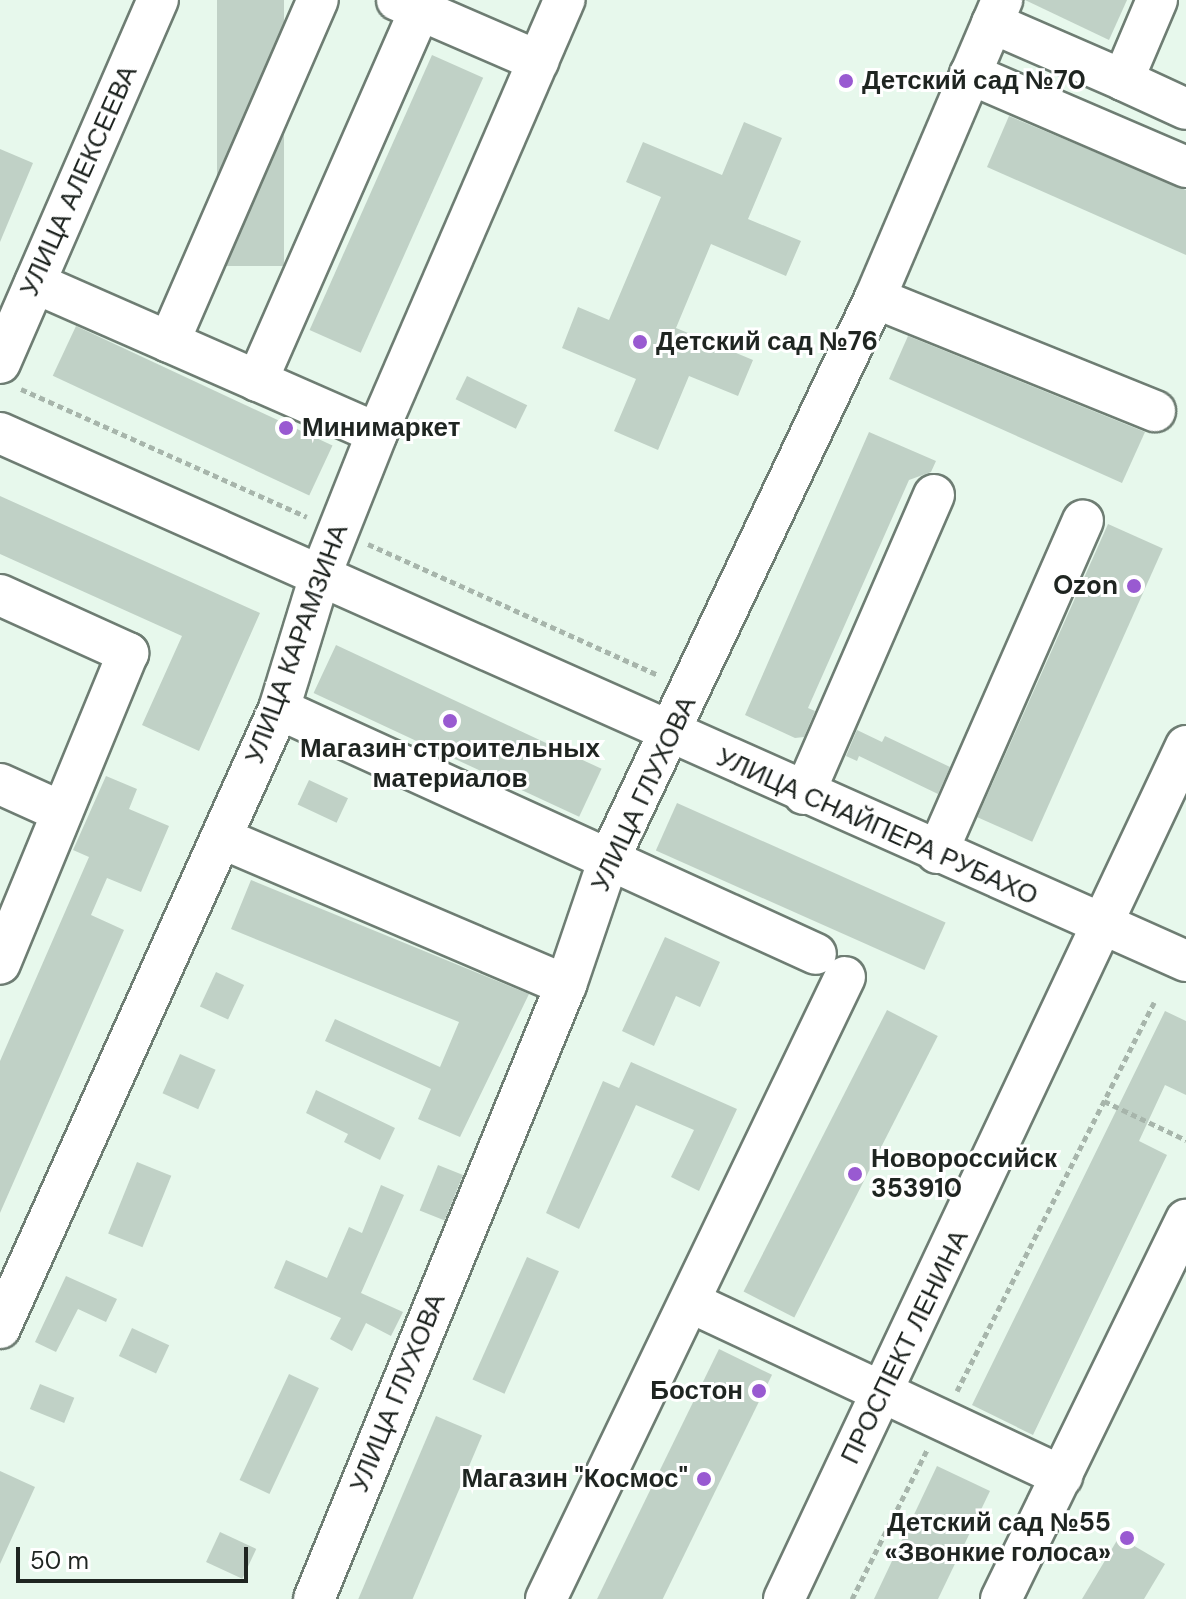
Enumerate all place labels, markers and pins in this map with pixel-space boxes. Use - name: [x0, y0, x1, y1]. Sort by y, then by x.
- place label: Детский сад №70: [862, 65, 1086, 97]
- marker: Детский сад №70: [837, 72, 855, 90]
- place label: Детский сад №76: [656, 326, 878, 358]
- marker: Детский сад №76: [631, 333, 649, 351]
- place label: Минимаркет: [302, 412, 460, 444]
- marker: Минимаркет: [277, 419, 295, 437]
- place label: Ozon: [1053, 570, 1118, 602]
- marker: Ozon: [1125, 577, 1143, 595]
- marker: Магазин строительных материалов: [441, 712, 459, 730]
- place label: Магазин строительных материалов: [300, 733, 600, 794]
- place label: Новороссийск 353910: [871, 1143, 1057, 1204]
- marker: Новороссийск 353910: [846, 1165, 864, 1183]
- place label: Бостон: [650, 1375, 743, 1407]
- marker: Бостон: [750, 1382, 768, 1400]
- place label: Магазин "Космос": [461, 1463, 688, 1495]
- marker: Магазин "Космос": [695, 1470, 713, 1488]
- place label: Детский сад №55 «Звонкие голоса»: [885, 1507, 1111, 1568]
- marker: Детский сад №55 «Звонкие голоса»: [1118, 1529, 1136, 1547]

